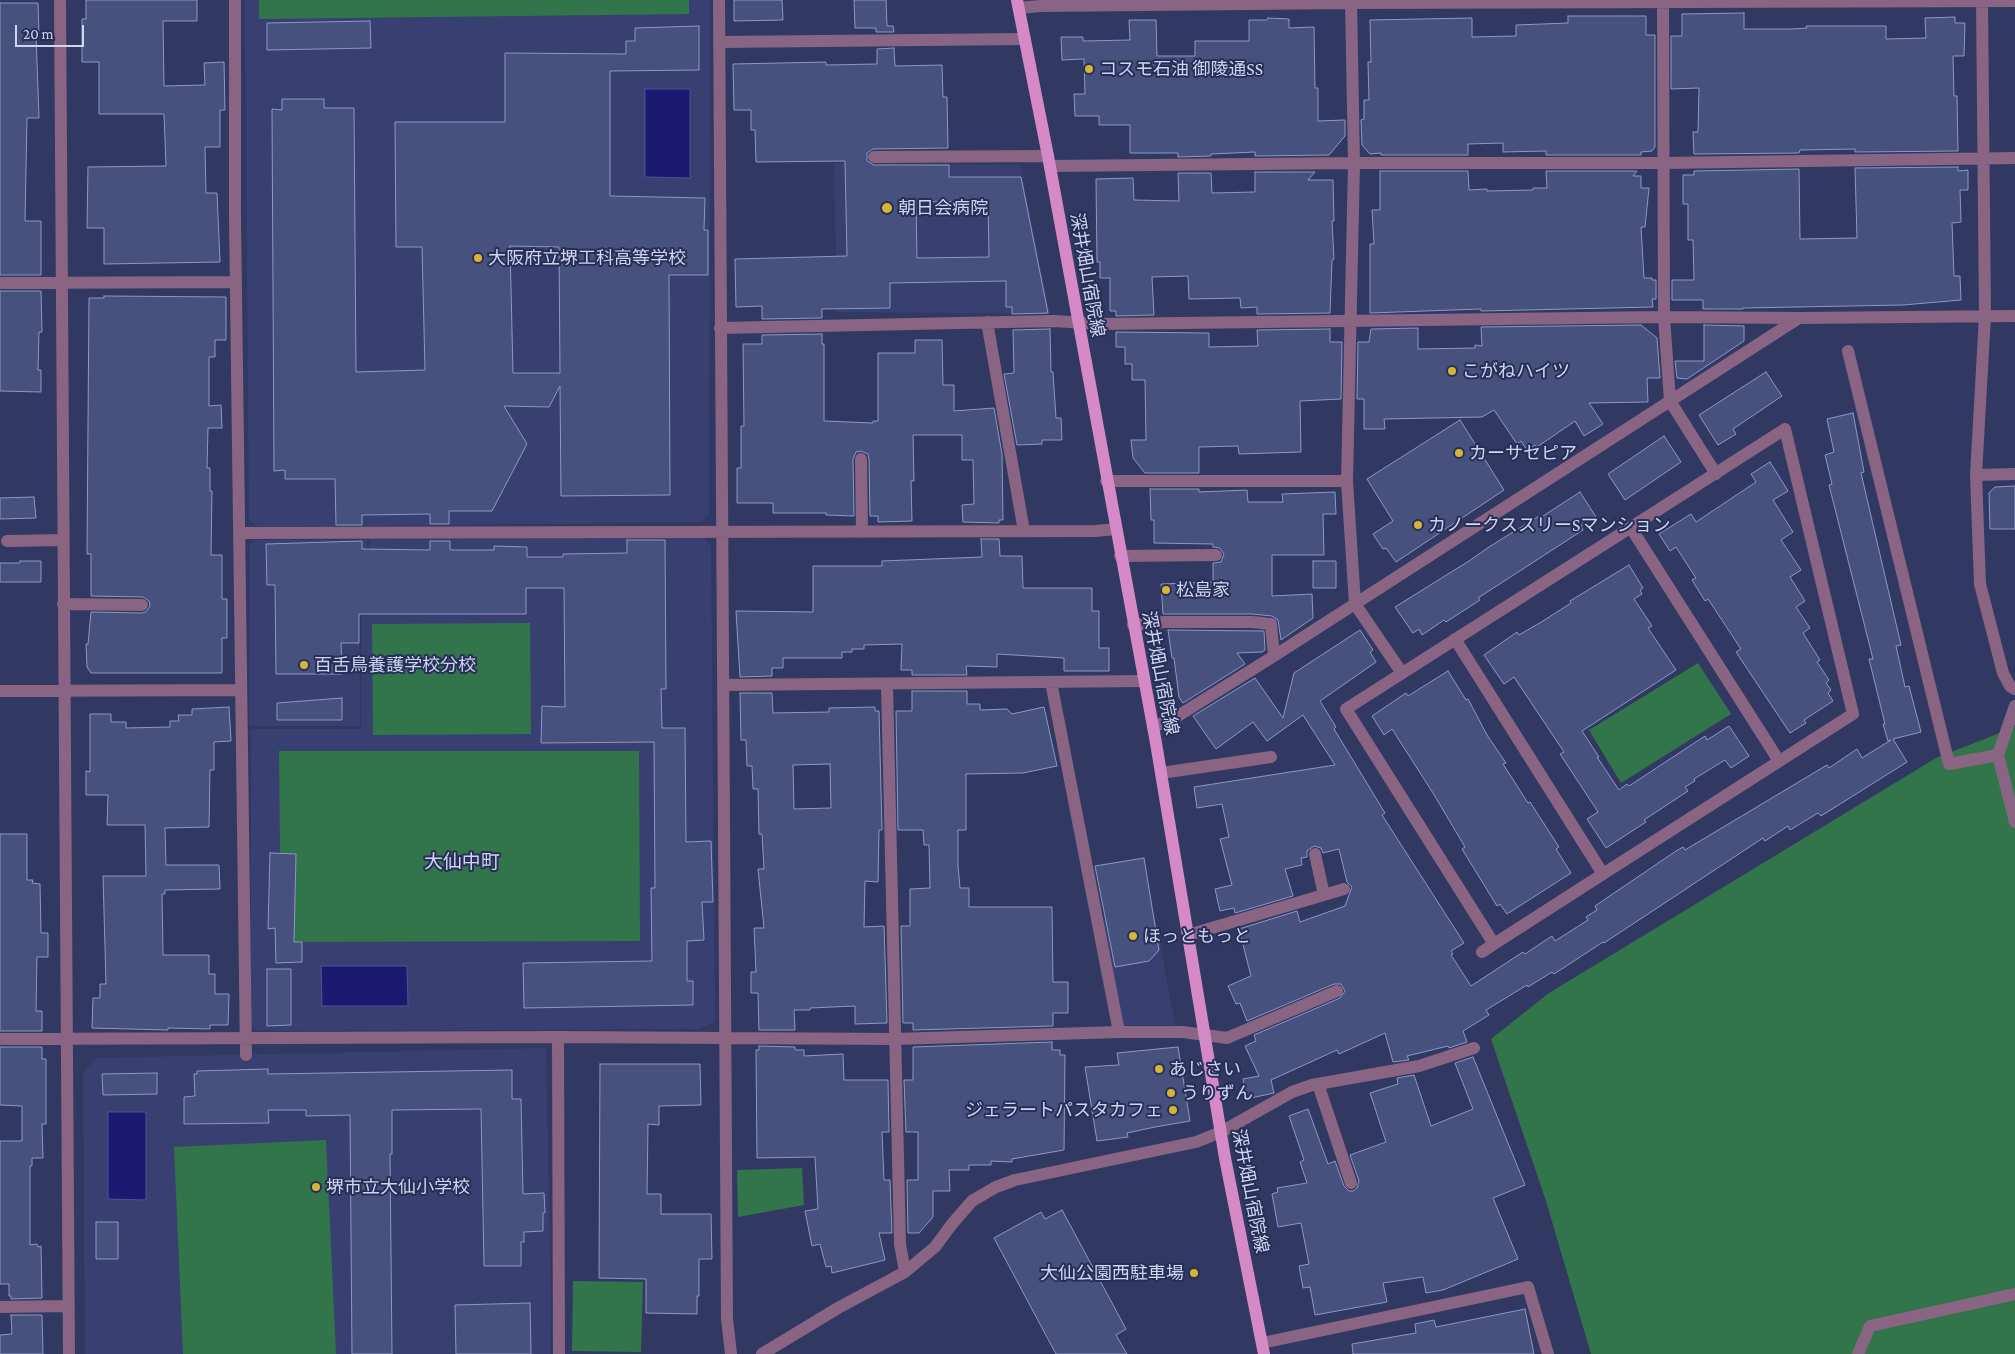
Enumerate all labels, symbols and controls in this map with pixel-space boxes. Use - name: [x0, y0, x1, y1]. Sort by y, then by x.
- scale bar: [18, 15, 86, 47]
- text: 20 m: [23, 26, 54, 42]
- place label: コスモ石油 御陵通SS: [1099, 58, 1263, 80]
- marker: コスモ石油 御陵通SS: [1083, 63, 1095, 75]
- place label: 朝日会病院: [898, 197, 988, 219]
- marker: 朝日会病院: [880, 201, 894, 215]
- street label: 深井畑山宿院線: [1065, 211, 1109, 339]
- place label: 大阪府立堺工科高等学校: [488, 247, 686, 269]
- marker: 大阪府立堺工科高等学校: [472, 252, 484, 264]
- place label: こがねハイツ: [1462, 360, 1570, 382]
- marker: こがねハイツ: [1446, 365, 1458, 377]
- place label: カーサセピア: [1469, 442, 1577, 464]
- marker: カーサセピア: [1453, 447, 1465, 459]
- place label: カノークススリーSマンション: [1428, 514, 1670, 536]
- marker: カノークススリーSマンション: [1412, 519, 1424, 531]
- place label: 松島家: [1176, 579, 1230, 601]
- marker: 松島家: [1160, 584, 1172, 596]
- street label: 深井畑山宿院線: [1137, 609, 1183, 737]
- place label: 百舌鳥養護学校分校: [314, 654, 476, 676]
- marker: 百舌鳥養護学校分校: [298, 659, 310, 671]
- district label: 大仙中町: [424, 851, 500, 873]
- place label: ほっともっと: [1143, 925, 1251, 947]
- marker: ほっともっと: [1127, 930, 1139, 942]
- place label: あじさい: [1169, 1058, 1241, 1080]
- marker: あじさい: [1153, 1063, 1165, 1075]
- place label: うりずん: [1181, 1082, 1253, 1104]
- marker: うりずん: [1165, 1087, 1177, 1099]
- place label: ジェラートパスタカフェ: [965, 1099, 1163, 1121]
- marker: ジェラートパスタカフェ: [1167, 1104, 1179, 1116]
- street label: 深井畑山宿院線: [1227, 1127, 1273, 1255]
- place label: 堺市立大仙小学校: [326, 1176, 470, 1198]
- marker: 堺市立大仙小学校: [310, 1181, 322, 1193]
- place label: 大仙公園西駐車場: [1040, 1262, 1184, 1284]
- marker: 大仙公園西駐車場: [1188, 1267, 1200, 1279]

